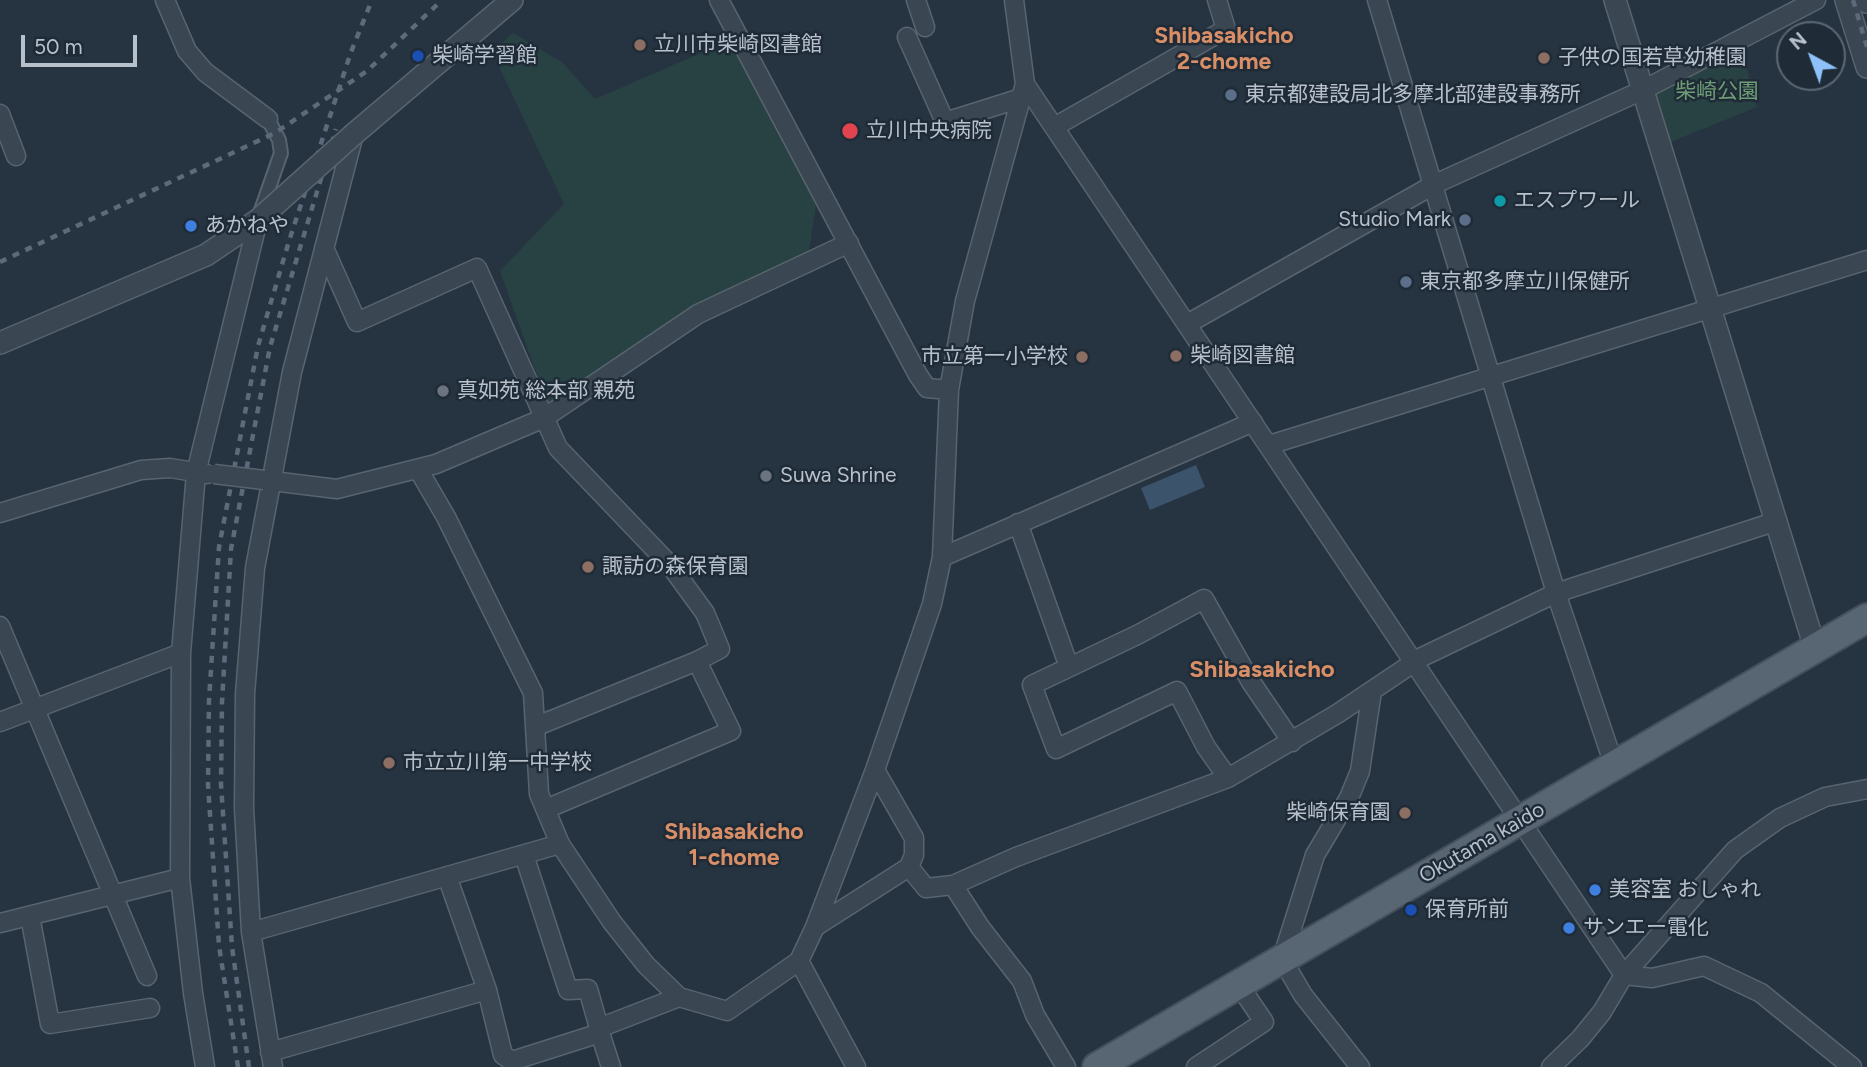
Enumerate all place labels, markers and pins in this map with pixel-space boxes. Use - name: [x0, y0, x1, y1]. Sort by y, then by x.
- place label: 立川市柴崎図書館: [654, 32, 822, 58]
- marker: 立川市柴崎図書館: [632, 37, 648, 53]
- place label: 柴崎学習館: [432, 43, 537, 69]
- place label: 子供の国若草幼稚園: [1558, 45, 1747, 71]
- marker: 柴崎学習館: [410, 48, 426, 64]
- marker: 子供の国若草幼稚園: [1536, 50, 1552, 66]
- place label: 東京都建設局北多摩北部建設事務所: [1245, 82, 1581, 108]
- marker: 東京都建設局北多摩北部建設事務所: [1223, 87, 1239, 103]
- place label: 立川中央病院: [866, 118, 992, 144]
- marker: 立川中央病院: [840, 121, 860, 141]
- place label: エスプワール: [1514, 188, 1640, 214]
- marker: エスプワール: [1492, 193, 1508, 209]
- place label: Studio Mark: [1338, 207, 1451, 233]
- marker: Studio Mark: [1457, 212, 1473, 228]
- place label: あかねや: [205, 213, 289, 239]
- marker: あかねや: [183, 218, 199, 234]
- place label: 東京都多摩立川保健所: [1420, 269, 1630, 295]
- marker: 東京都多摩立川保健所: [1398, 274, 1414, 290]
- place label: 柴崎図書館: [1190, 343, 1295, 369]
- place label: 市立第一小学校: [921, 344, 1068, 370]
- marker: 柴崎図書館: [1168, 348, 1184, 364]
- marker: 市立第一小学校: [1074, 349, 1090, 365]
- place label: 真如苑 総本部 親苑: [457, 378, 635, 404]
- marker: 真如苑 総本部 親苑: [435, 383, 451, 399]
- place label: Suwa Shrine: [780, 463, 896, 489]
- marker: Suwa Shrine: [758, 468, 774, 484]
- place label: 諏訪の森保育園: [602, 554, 749, 580]
- marker: 諏訪の森保育園: [580, 559, 596, 575]
- place label: 市立立川第一中学校: [403, 750, 592, 776]
- marker: 市立立川第一中学校: [381, 755, 397, 771]
- place label: 柴崎保育園: [1286, 800, 1391, 826]
- marker: 柴崎保育園: [1397, 805, 1413, 821]
- place label: 美容室 おしゃれ: [1609, 877, 1761, 903]
- marker: 美容室 おしゃれ: [1587, 882, 1603, 898]
- place label: 保育所前: [1425, 897, 1509, 923]
- marker: 保育所前: [1403, 902, 1419, 918]
- place label: サンエー電化: [1583, 915, 1709, 941]
- marker: サンエー電化: [1561, 920, 1577, 936]

